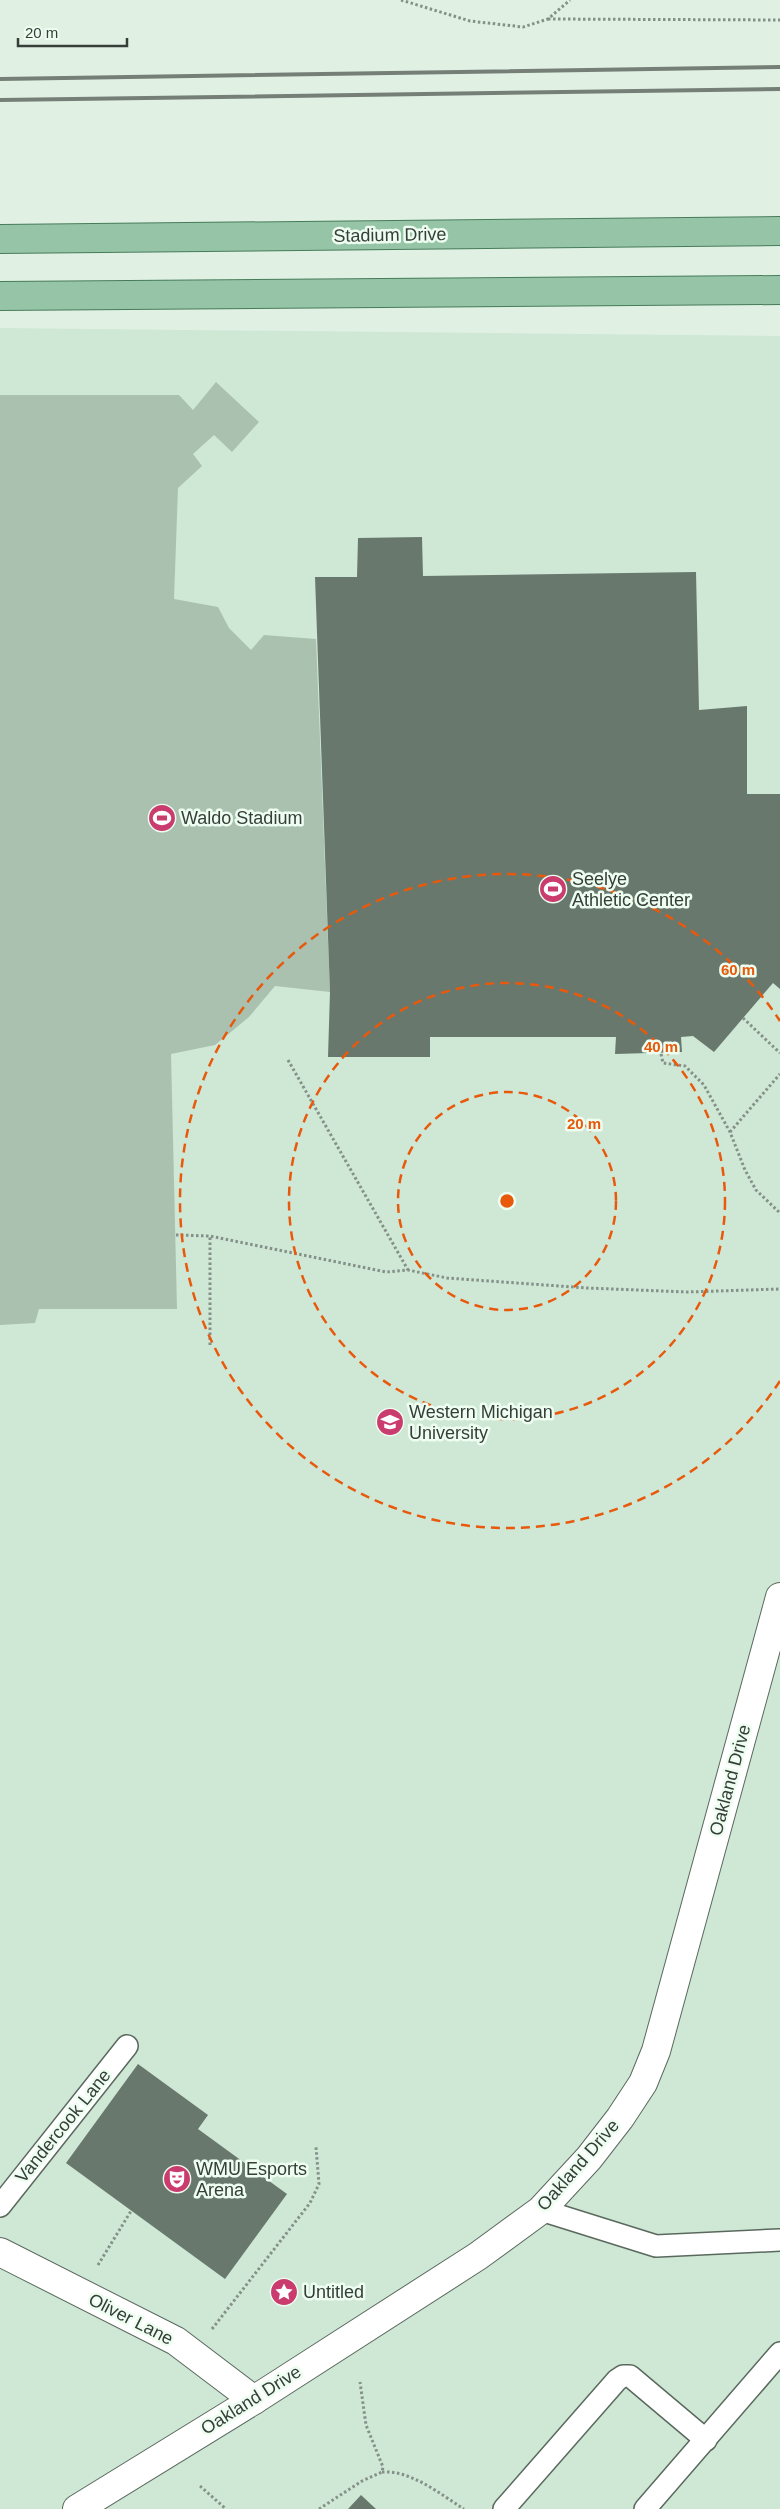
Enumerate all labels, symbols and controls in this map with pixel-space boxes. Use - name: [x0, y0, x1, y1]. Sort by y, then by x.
- scale bar: [18, 15, 126, 47]
- text: 20 m: [25, 24, 58, 41]
- street label: Stadium Drive: [333, 224, 447, 246]
- sports icon: Waldo Stadium: [147, 803, 177, 833]
- place label: Waldo Stadium: [181, 808, 302, 828]
- place label: Seelye Athletic Center: [572, 869, 690, 910]
- sports icon: Seelye Athletic Center: [538, 874, 568, 904]
- text: 60 m: [721, 961, 755, 978]
- text: 40 m: [644, 1038, 678, 1055]
- text: 20 m: [567, 1115, 601, 1132]
- centre of rings: [498, 1192, 516, 1210]
- place label: Western Michigan University: [409, 1402, 553, 1443]
- school or university icon: Western Michigan University: [375, 1407, 405, 1437]
- street label: Oakland Drive: [706, 1722, 754, 1838]
- street label: Vandercook Lane: [11, 2065, 115, 2187]
- street label: Oakland Drive: [533, 2115, 623, 2215]
- place label: WMU Esports Arena: [196, 2159, 307, 2200]
- theatre icon: WMU Esports Arena: [162, 2164, 192, 2194]
- place icon: Untitled: [269, 2277, 299, 2307]
- place label: Untitled: [303, 2282, 364, 2302]
- street label: Oliver Lane: [85, 2289, 177, 2349]
- street label: Oakland Drive: [197, 2361, 305, 2439]

